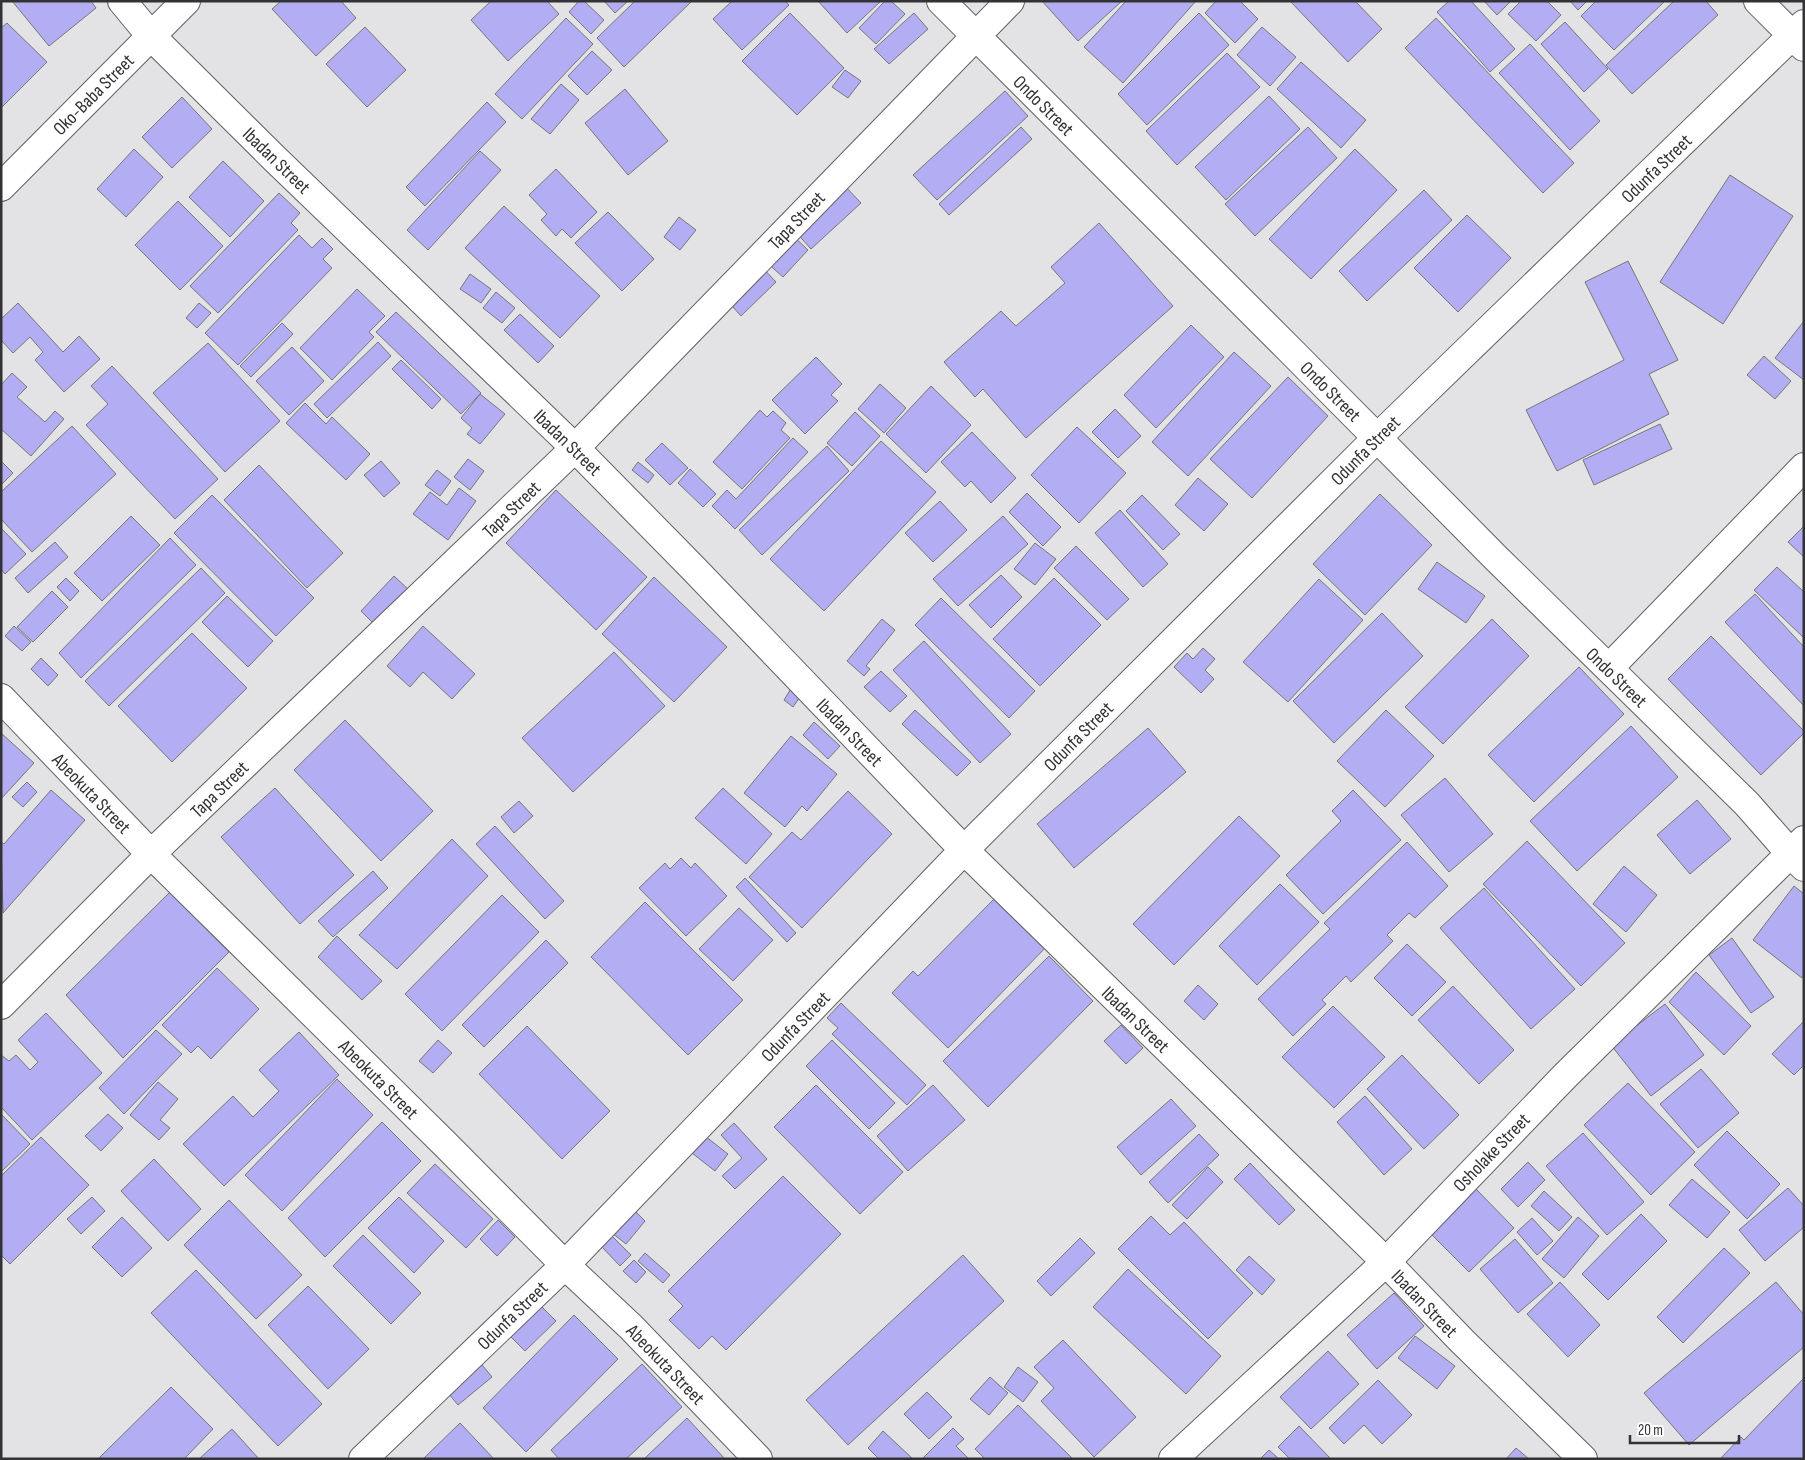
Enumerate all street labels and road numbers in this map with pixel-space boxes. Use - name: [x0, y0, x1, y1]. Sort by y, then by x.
- street label: Oko-Baba Street: [49, 50, 140, 140]
- street label: Ondo Street: [1008, 71, 1078, 141]
- street label: Ibadan Street: [237, 123, 315, 199]
- street label: Odunfa Street: [1617, 130, 1697, 208]
- street label: Tapa Street: [764, 187, 831, 255]
- street label: Ondo Street: [1295, 357, 1365, 427]
- street label: Ibadan Street: [528, 405, 606, 481]
- street label: Odunfa Street: [1326, 411, 1406, 491]
- street label: Tapa Street: [478, 477, 546, 543]
- street label: Ondo Street: [1580, 643, 1652, 713]
- street label: Ibadan Street: [811, 694, 887, 772]
- street label: Odunfa Street: [1039, 697, 1119, 777]
- street label: Abeokuta Street: [46, 748, 135, 839]
- street label: Tapa Street: [186, 757, 254, 823]
- street label: Ibadan Street: [1096, 982, 1174, 1058]
- street label: Odunfa Street: [757, 987, 835, 1067]
- street label: Abeokuta Street: [333, 1035, 423, 1125]
- street label: Osholake Street: [1449, 1109, 1535, 1197]
- street label: Ibadan Street: [1386, 1265, 1462, 1343]
- street label: Odunfa Street: [473, 1277, 553, 1355]
- street label: Abeokuta Street: [620, 1319, 709, 1410]

